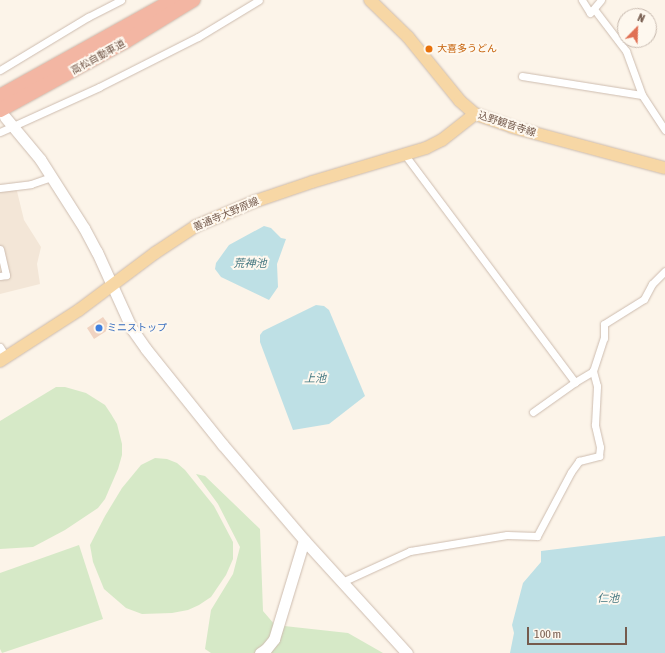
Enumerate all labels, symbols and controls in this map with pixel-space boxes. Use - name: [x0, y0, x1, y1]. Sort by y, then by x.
- north arrow: [617, 8, 657, 48]
- text: N: [636, 11, 647, 25]
- street label: 高松自動車道: [69, 37, 127, 77]
- place label: 大喜多うどん: [437, 43, 497, 55]
- marker: 大喜多うどん: [424, 44, 434, 54]
- street label: 込野観音寺線: [477, 109, 537, 139]
- street label: 善通寺大野原線: [191, 195, 261, 233]
- water label: 荒神池: [234, 256, 266, 270]
- place label: ミニストップ: [107, 322, 167, 334]
- marker: ミニストップ: [94, 323, 104, 333]
- water label: 上池: [304, 371, 326, 385]
- water label: 仁池: [597, 591, 619, 605]
- scale bar: [529, 619, 629, 645]
- text: 100 m: [534, 627, 561, 641]

